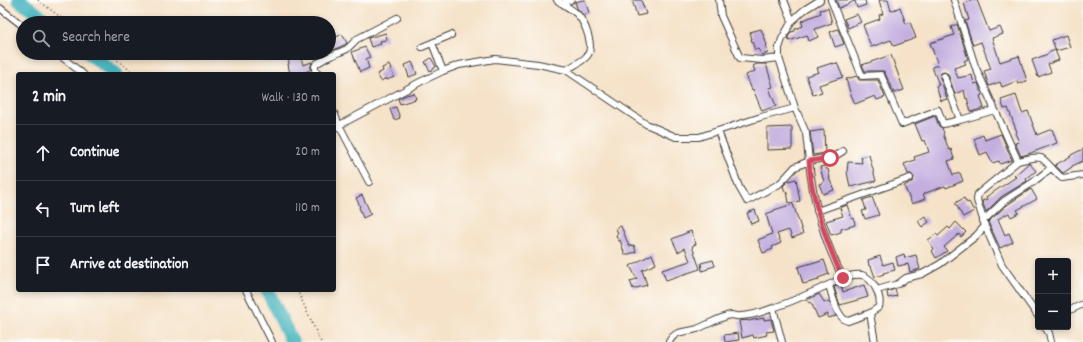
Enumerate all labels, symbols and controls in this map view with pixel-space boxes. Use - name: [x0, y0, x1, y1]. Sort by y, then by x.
- search box: [16, 16, 336, 60]
- icon: search: [30, 27, 52, 49]
- text: Search here: [62, 27, 130, 49]
- text: 2 min: [32, 86, 66, 110]
- text: Walk · 130 m: [261, 89, 320, 108]
- icon: ahead: [32, 142, 54, 164]
- text: Continue: [70, 142, 119, 164]
- text: 20 m: [295, 143, 320, 162]
- route start: [821, 149, 839, 167]
- icon: left: [32, 198, 54, 220]
- text: Turn left: [70, 198, 119, 220]
- text: 110 m: [295, 199, 320, 218]
- icon: arrive: [32, 254, 54, 276]
- text: Arrive at destination: [70, 254, 188, 276]
- map controls: [1035, 258, 1071, 330]
- button: +: [1035, 258, 1071, 294]
- route end: [834, 269, 852, 287]
- button: −: [1035, 294, 1071, 330]

